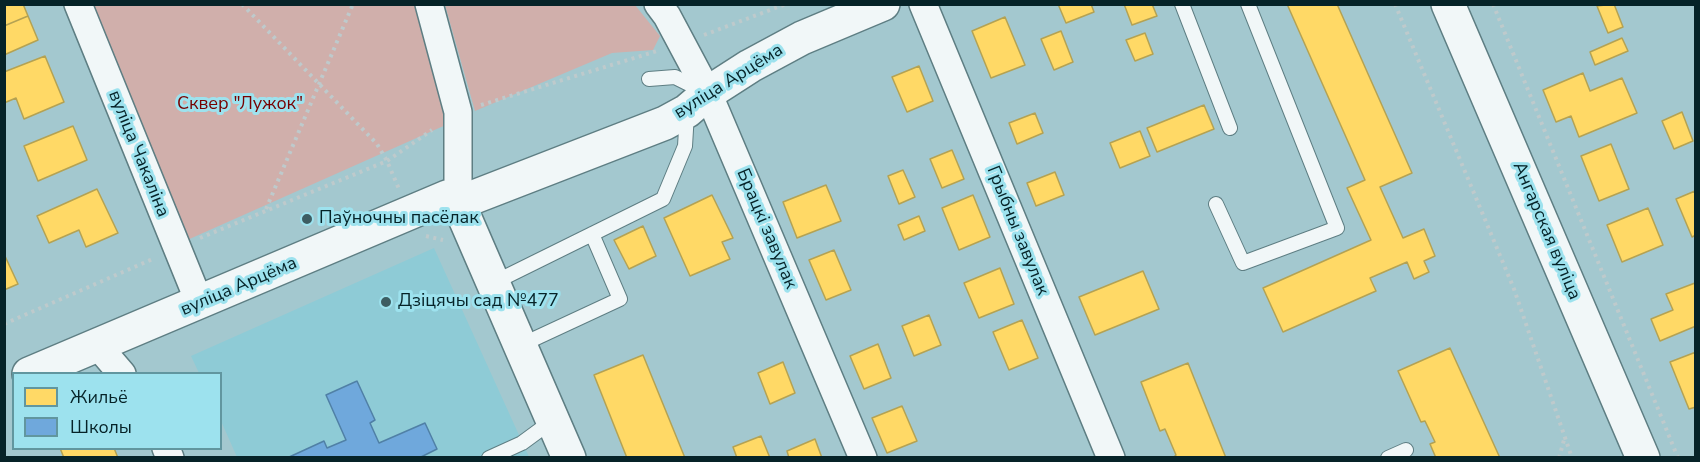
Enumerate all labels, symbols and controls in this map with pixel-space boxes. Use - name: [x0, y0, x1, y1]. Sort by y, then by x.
- street label: вуліца Арцёма: [671, 40, 787, 124]
- street label: вуліца Чакаліна: [103, 88, 173, 220]
- park label: Сквер "Лужок": [177, 94, 303, 116]
- street label: Ангарская вуліца: [1507, 159, 1585, 303]
- street label: Грыбны завулак: [981, 163, 1053, 299]
- street label: Брацкі завулак: [731, 166, 801, 292]
- place label: Паўночны пасёлак: [319, 208, 479, 230]
- marker: Паўночны пасёлак: [300, 212, 314, 226]
- street label: вуліца Арцёма: [178, 253, 300, 321]
- place label: Дзіцячы сад №477: [398, 291, 559, 313]
- marker: Дзіцячы сад №477: [379, 295, 393, 309]
- legend: [12, 372, 222, 450]
- text: Жильё: [70, 385, 128, 409]
- text: Школы: [70, 415, 132, 439]

